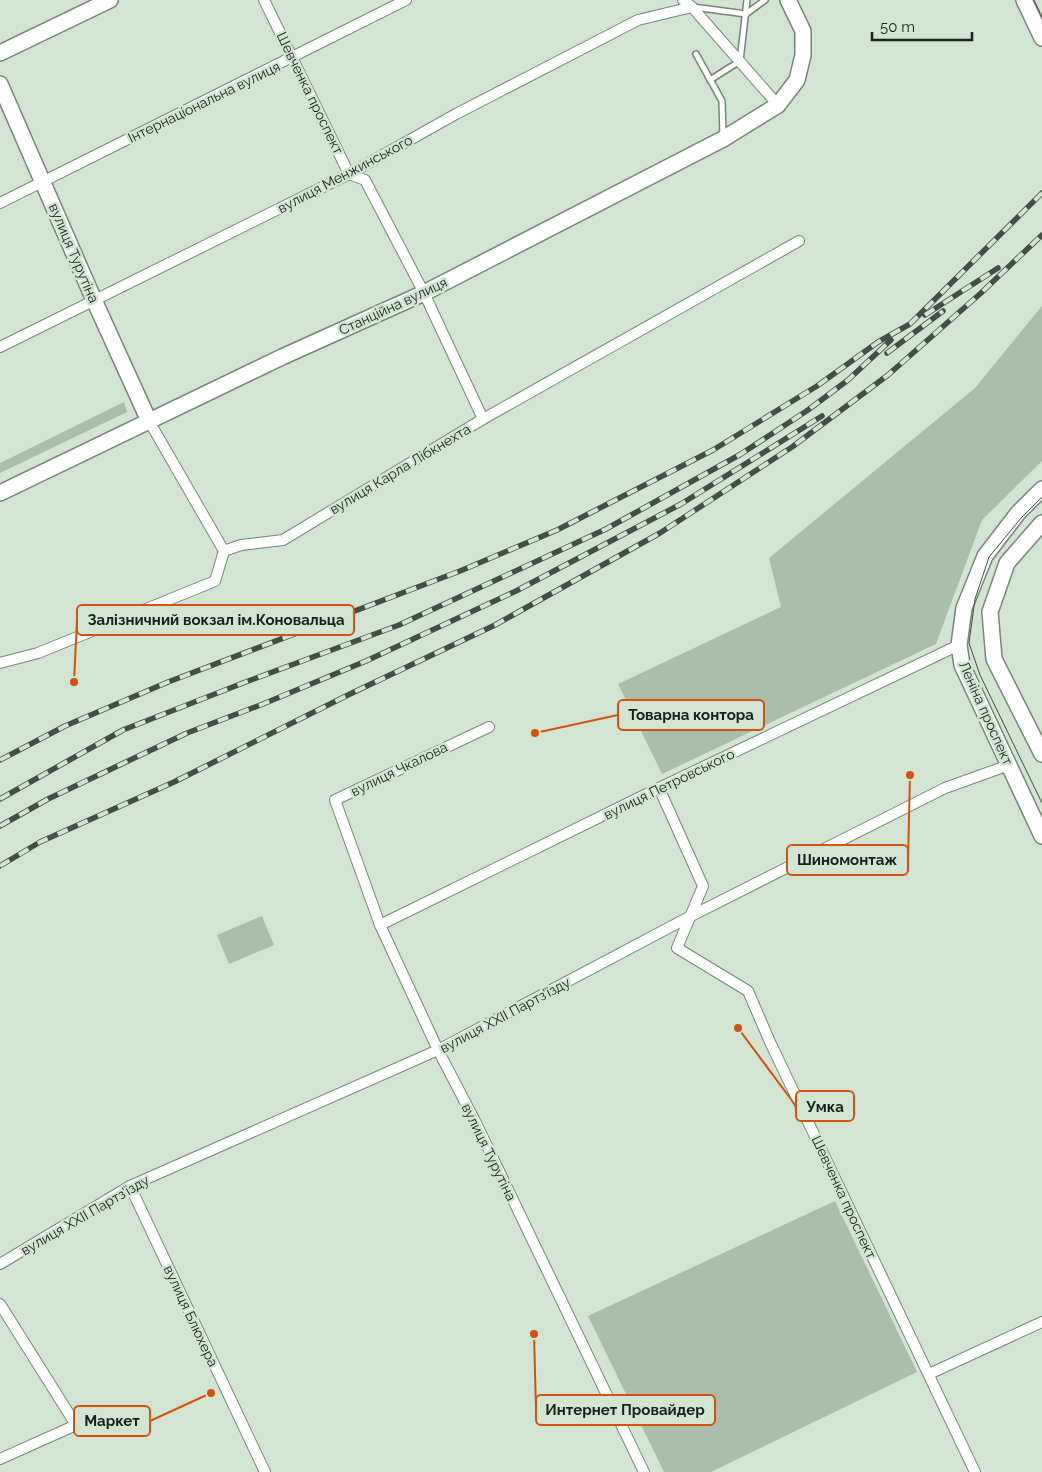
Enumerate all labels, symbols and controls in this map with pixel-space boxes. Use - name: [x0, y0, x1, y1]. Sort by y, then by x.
- scale bar: [872, 10, 972, 42]
- text: 50 m: [880, 18, 915, 36]
- street label: Шевченка проспект: [273, 29, 347, 157]
- street label: Інтернаціональна вулиця: [125, 58, 283, 146]
- street label: вулиця Менжинського: [275, 132, 415, 216]
- street label: вулиця Турутіна: [46, 201, 102, 305]
- street label: Станційна вулиця: [336, 274, 450, 338]
- street label: вулиця Карла Лібкнехта: [327, 421, 473, 517]
- callout: Залізничний вокзал ім.Коновальца: [77, 605, 354, 635]
- text: Залізничний вокзал ім.Коновальца: [88, 611, 345, 629]
- street label: Леніна проспект: [956, 659, 1016, 768]
- callout: Товарна контора: [618, 700, 764, 730]
- text: Товарна контора: [628, 706, 754, 724]
- street label: вулиця Чкалова: [348, 739, 450, 799]
- street label: вулиця Петровського: [601, 745, 737, 823]
- callout: Шиномонтаж: [787, 845, 908, 875]
- text: Шиномонтаж: [797, 851, 897, 869]
- street label: вулиця XXII Партз'їзду: [437, 974, 573, 1056]
- callout: Умка: [796, 1091, 854, 1121]
- text: Умка: [805, 1098, 844, 1116]
- street label: вулиця Турутіна: [458, 1101, 520, 1203]
- street label: Шевченка проспект: [808, 1133, 880, 1261]
- street label: вулиця XXII Партз'їзду: [18, 1172, 152, 1258]
- street label: вулиця Блюхера: [161, 1263, 221, 1369]
- callout: Интернет Провайдер: [536, 1395, 715, 1425]
- text: Интернет Провайдер: [545, 1401, 705, 1419]
- callout: Маркет: [74, 1406, 150, 1436]
- text: Маркет: [84, 1412, 140, 1430]

